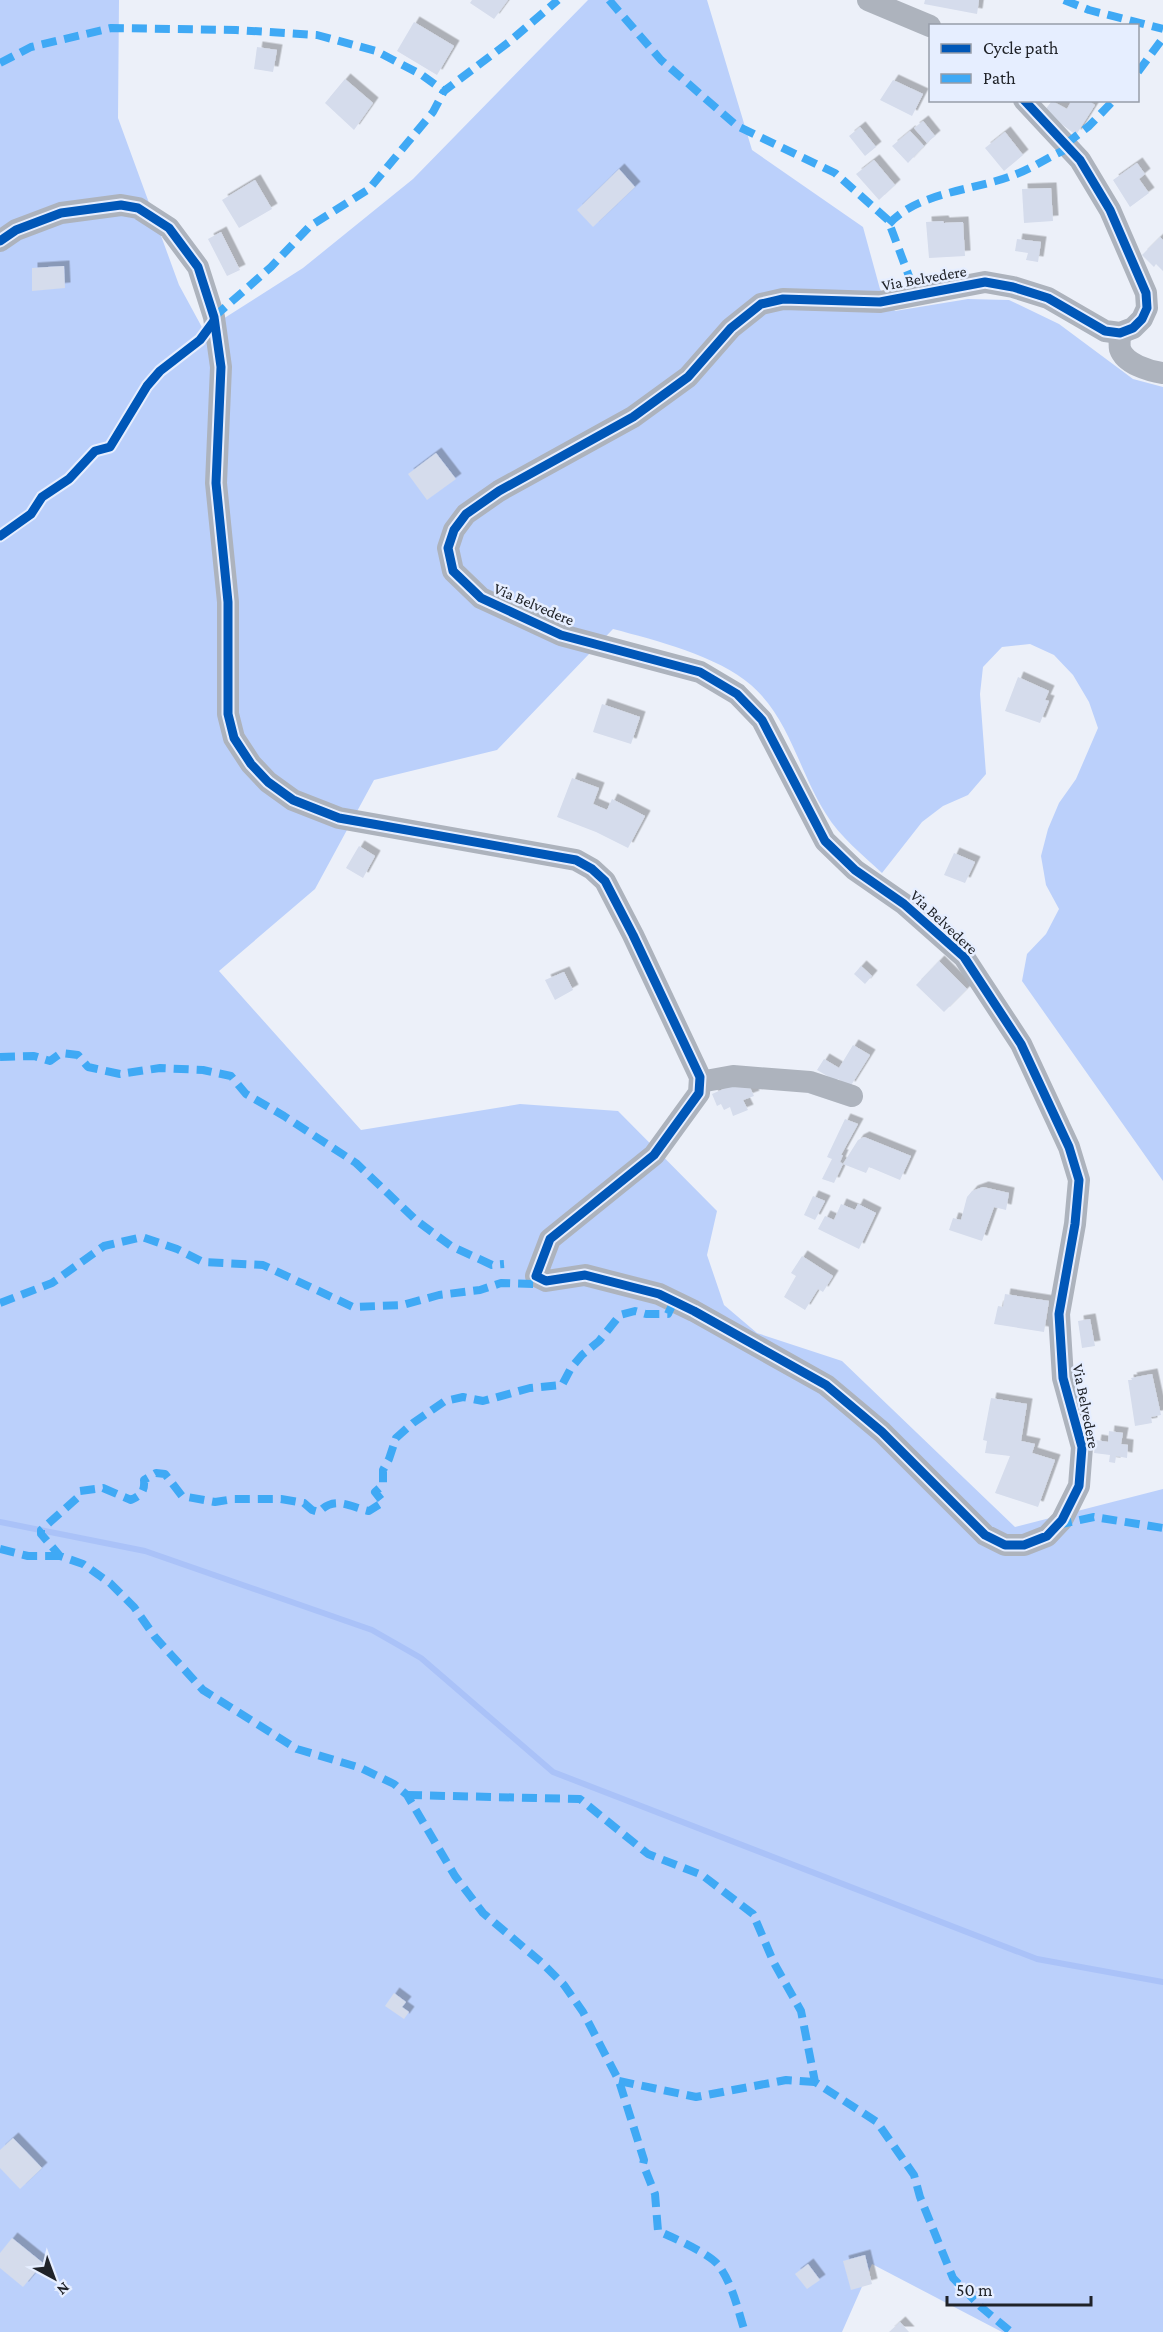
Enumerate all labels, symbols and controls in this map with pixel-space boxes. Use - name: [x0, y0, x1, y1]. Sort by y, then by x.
- legend: [929, 24, 1139, 102]
- text: Cycle path: [983, 38, 1059, 58]
- text: Path: [983, 68, 1016, 88]
- street label: Via Belvedere: [880, 262, 968, 294]
- street label: Via Belvedere: [491, 579, 577, 629]
- street label: Via Belvedere: [907, 887, 981, 957]
- street label: Via Belvedere: [1069, 1362, 1103, 1450]
- north arrow: [24, 2248, 84, 2308]
- scale bar: [947, 2269, 1091, 2307]
- text: N: [54, 2279, 73, 2299]
- text: 50 m: [956, 2280, 993, 2300]

